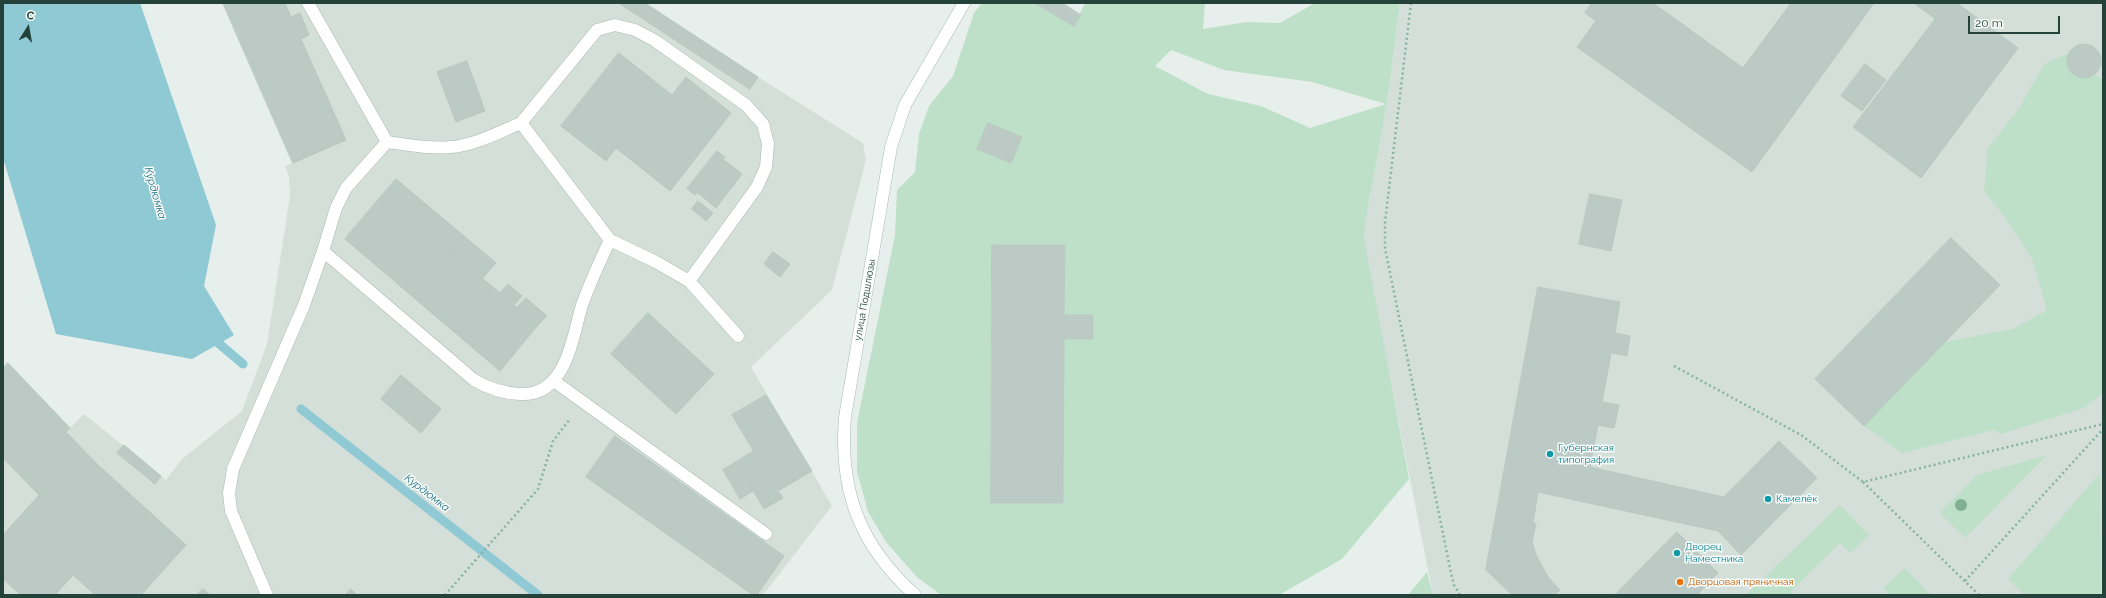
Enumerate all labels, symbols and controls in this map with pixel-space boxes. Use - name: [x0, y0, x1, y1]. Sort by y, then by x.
- north arrow: [8, 8, 48, 48]
- scale bar: [1970, 8, 2062, 34]
- text: С: [25, 9, 35, 23]
- text: 20 m: [1975, 16, 2003, 30]
- water label: Курдюмка: [141, 165, 169, 221]
- street label: улица Подшлюзы: [852, 258, 878, 342]
- place label: Губернская типография: [1558, 442, 1614, 466]
- marker: Губернская типография: [1545, 449, 1555, 459]
- water label: Курдюмка: [402, 471, 452, 515]
- place label: Камелёк: [1776, 493, 1817, 505]
- marker: Камелёк: [1763, 494, 1773, 504]
- place label: Дворец Наместника: [1685, 541, 1743, 564]
- marker: Дворец Наместника: [1672, 548, 1682, 558]
- place label: Дворцовая пряничная: [1688, 576, 1794, 588]
- marker: Дворцовая пряничная: [1675, 577, 1685, 587]

